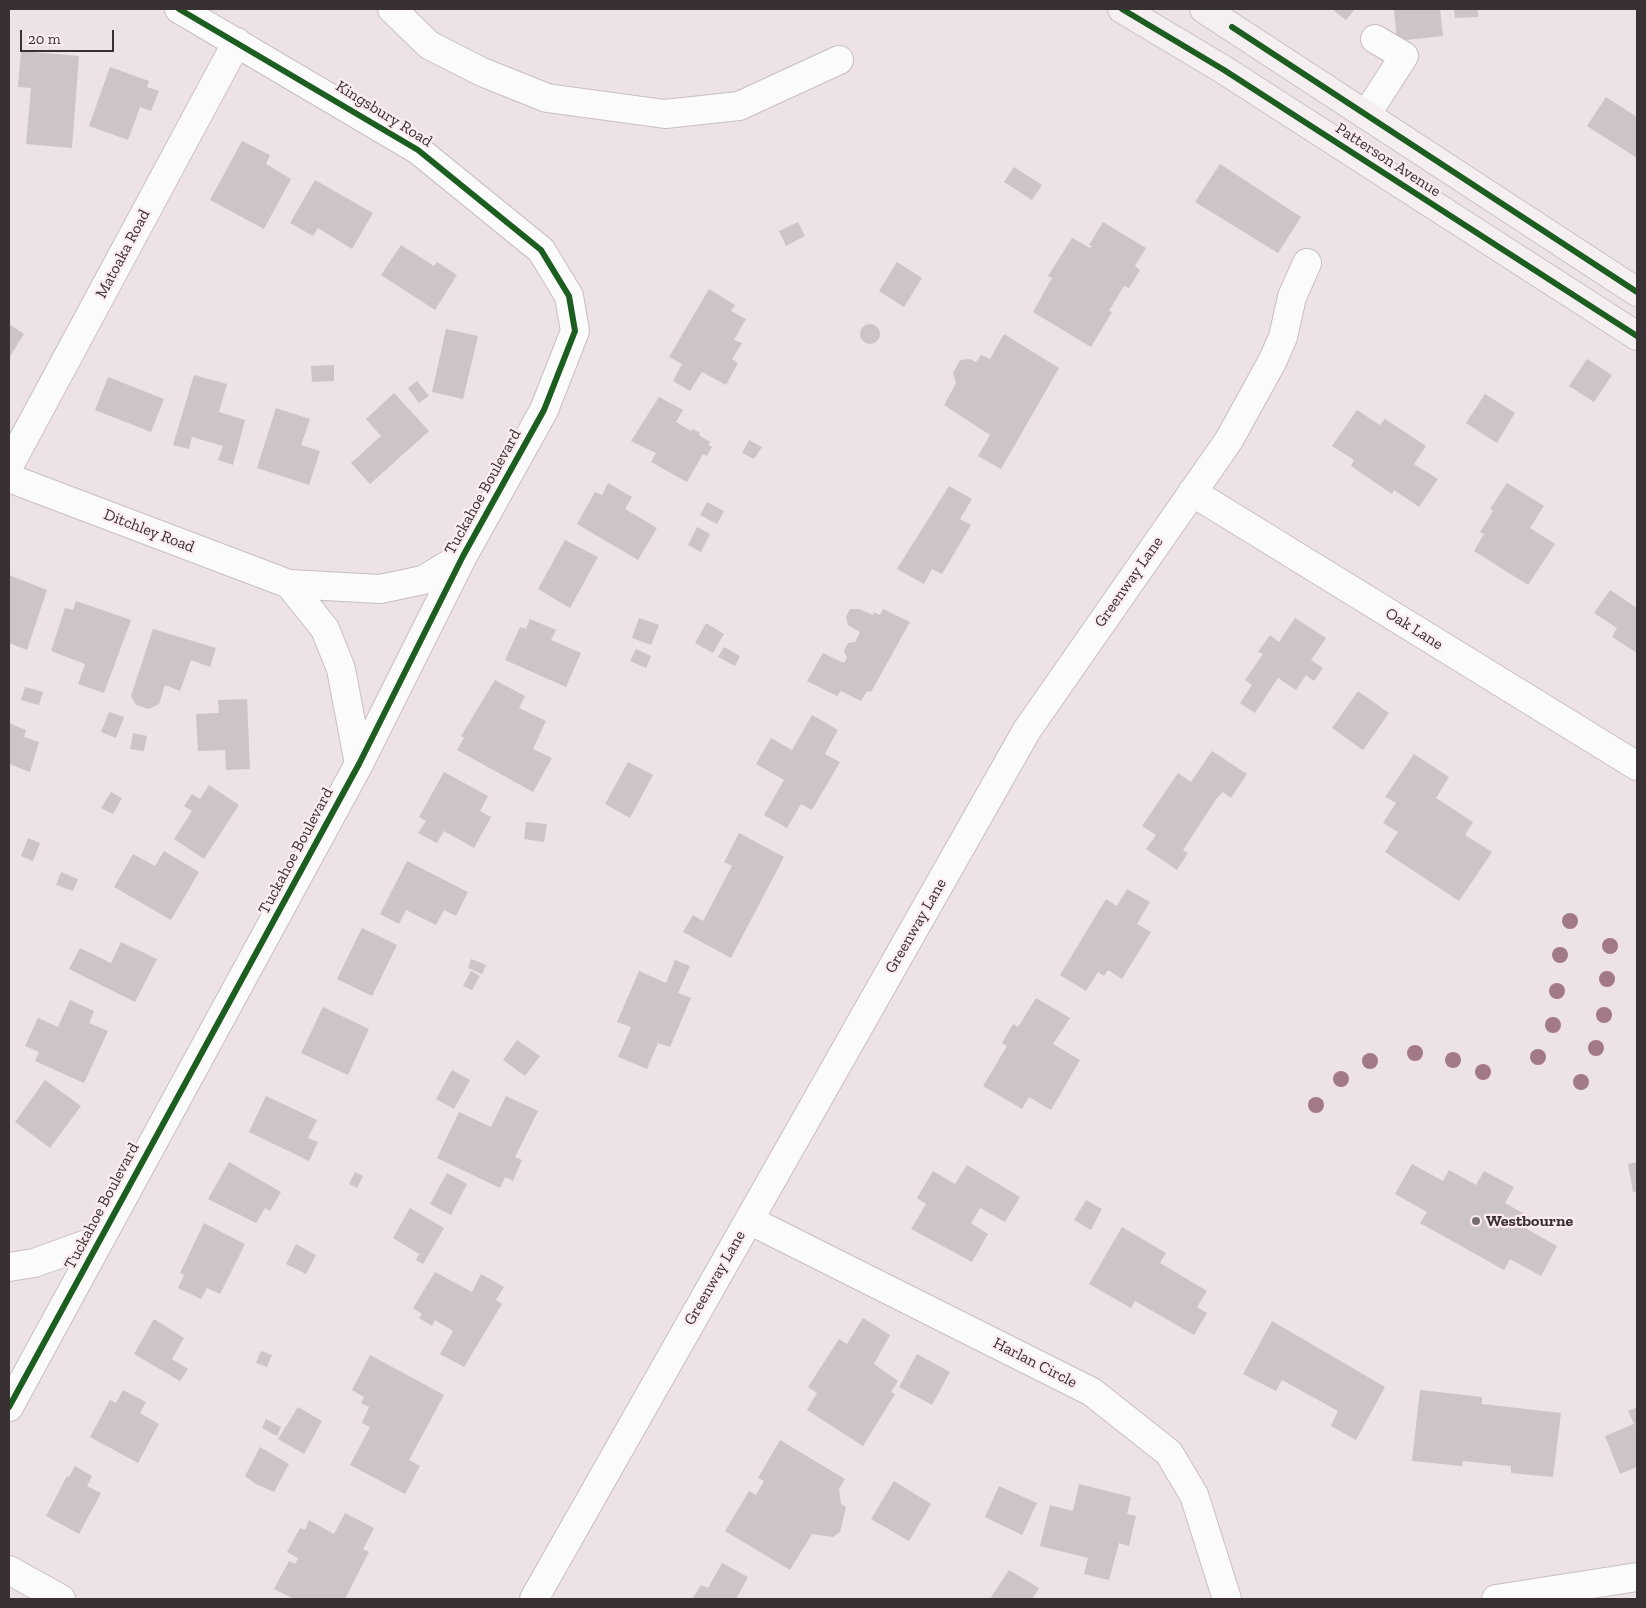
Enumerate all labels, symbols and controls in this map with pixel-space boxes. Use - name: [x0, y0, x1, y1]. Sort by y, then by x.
- scale bar: [22, 20, 116, 52]
- text: 20 m: [28, 30, 61, 48]
- street label: Kingsbury Road: [332, 77, 436, 151]
- street label: Patterson Avenue: [1332, 119, 1444, 201]
- street label: Matoaka Road: [92, 206, 154, 302]
- street label: Tuckahoe Boulevard: [441, 426, 525, 558]
- street label: Ditchley Road: [101, 505, 197, 557]
- street label: Greenway Lane: [1091, 533, 1167, 631]
- street label: Oak Lane: [1382, 604, 1446, 654]
- street label: Tuckahoe Boulevard: [255, 785, 337, 917]
- street label: Greenway Lane: [881, 875, 951, 977]
- street label: Tuckahoe Boulevard: [61, 1140, 143, 1272]
- place label: Westbourne: [1486, 1211, 1573, 1231]
- marker: Westbourne: [1470, 1215, 1482, 1227]
- street label: Greenway Lane: [680, 1227, 750, 1329]
- street label: Harlan Circle: [990, 1334, 1080, 1392]

